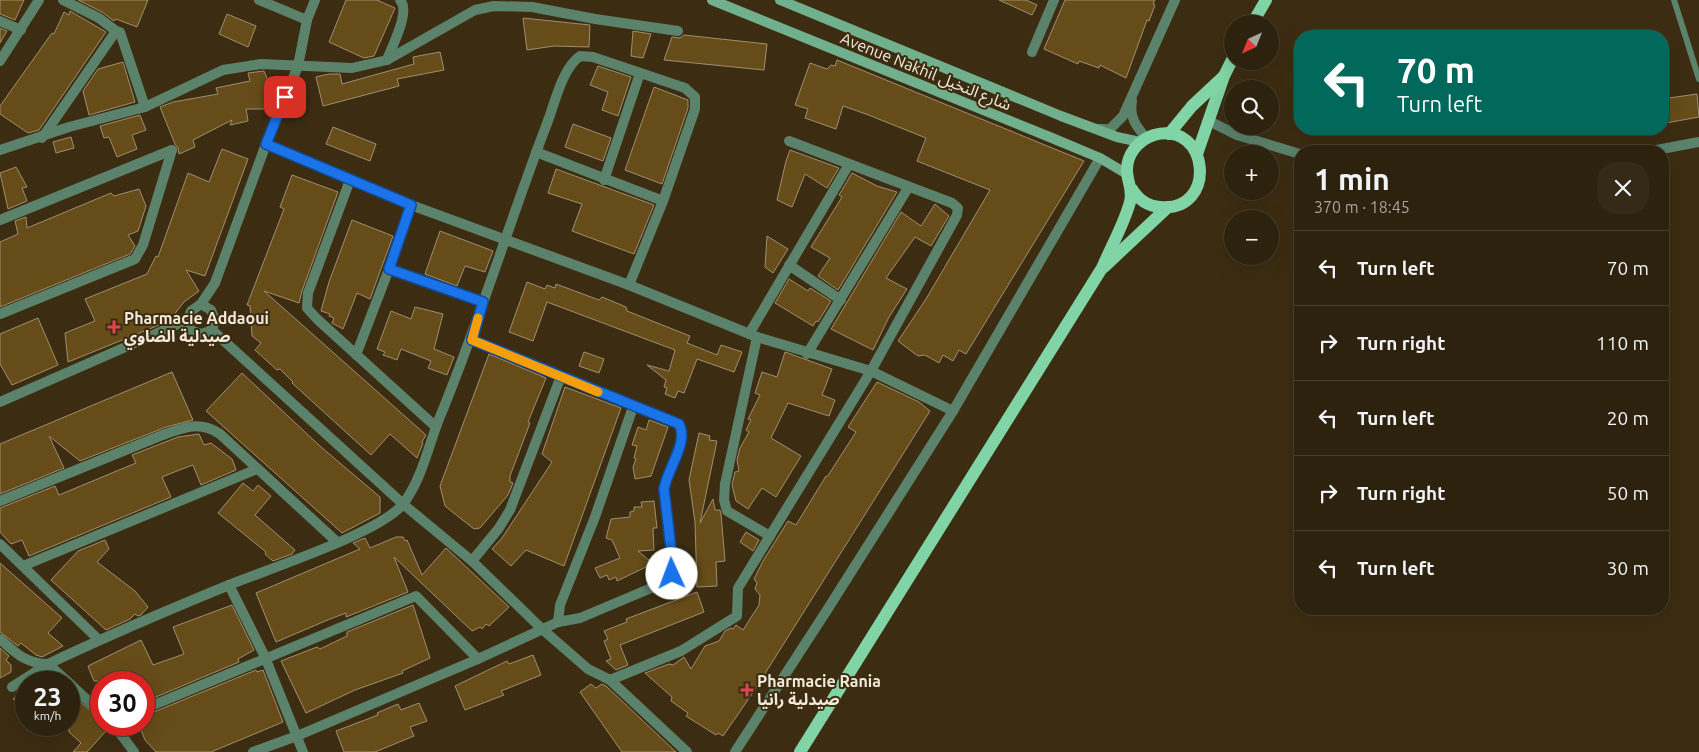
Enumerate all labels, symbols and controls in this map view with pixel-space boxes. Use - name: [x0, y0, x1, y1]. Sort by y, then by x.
- north arrow: [1224, 15, 1279, 70]
- map controls: [1224, 15, 1279, 265]
- street label: Avenue Nakhil شارع النخيل: [837, 29, 1014, 117]
- icon: left: [1314, 50, 1379, 115]
- text: 70 m: [1397, 50, 1475, 90]
- pin: [264, 76, 306, 118]
- button: search: [1224, 80, 1279, 135]
- icon: arrive: [271, 83, 299, 111]
- text: Turn left: [1397, 91, 1482, 116]
- button: +: [1224, 145, 1279, 200]
- text: 1 min: [1314, 162, 1390, 196]
- button: close: [1597, 162, 1649, 214]
- text: 370 m · 18:45: [1314, 198, 1410, 216]
- button: −: [1224, 210, 1279, 265]
- icon: left: [1314, 254, 1342, 282]
- text: Turn left: [1357, 257, 1435, 279]
- text: 70 m: [1607, 257, 1649, 279]
- place label: Pharmacie Addaoui صيدلية الضاوي: [124, 309, 269, 350]
- marker: Pharmacie Addaoui صيدلية الضاوي: [108, 321, 120, 333]
- icon: right: [1314, 329, 1342, 357]
- text: Turn right: [1357, 332, 1445, 354]
- text: 110 m: [1596, 332, 1649, 354]
- icon: left: [1314, 404, 1342, 432]
- text: Turn left: [1357, 407, 1435, 429]
- text: 20 m: [1607, 407, 1649, 429]
- icon: right: [1314, 479, 1342, 507]
- text: Turn right: [1357, 482, 1445, 504]
- text: 50 m: [1607, 482, 1649, 504]
- position arrow: [645, 547, 697, 599]
- icon: left: [1314, 554, 1342, 582]
- text: Turn left: [1357, 557, 1435, 579]
- text: 30 m: [1607, 557, 1649, 579]
- speed limit sign: 30: [90, 671, 155, 736]
- place label: Pharmacie Rania صيدلية رانيا: [757, 672, 881, 709]
- text: 23: [33, 683, 62, 711]
- marker: Pharmacie Rania صيدلية رانيا: [741, 684, 753, 696]
- text: km/h: [34, 709, 61, 722]

